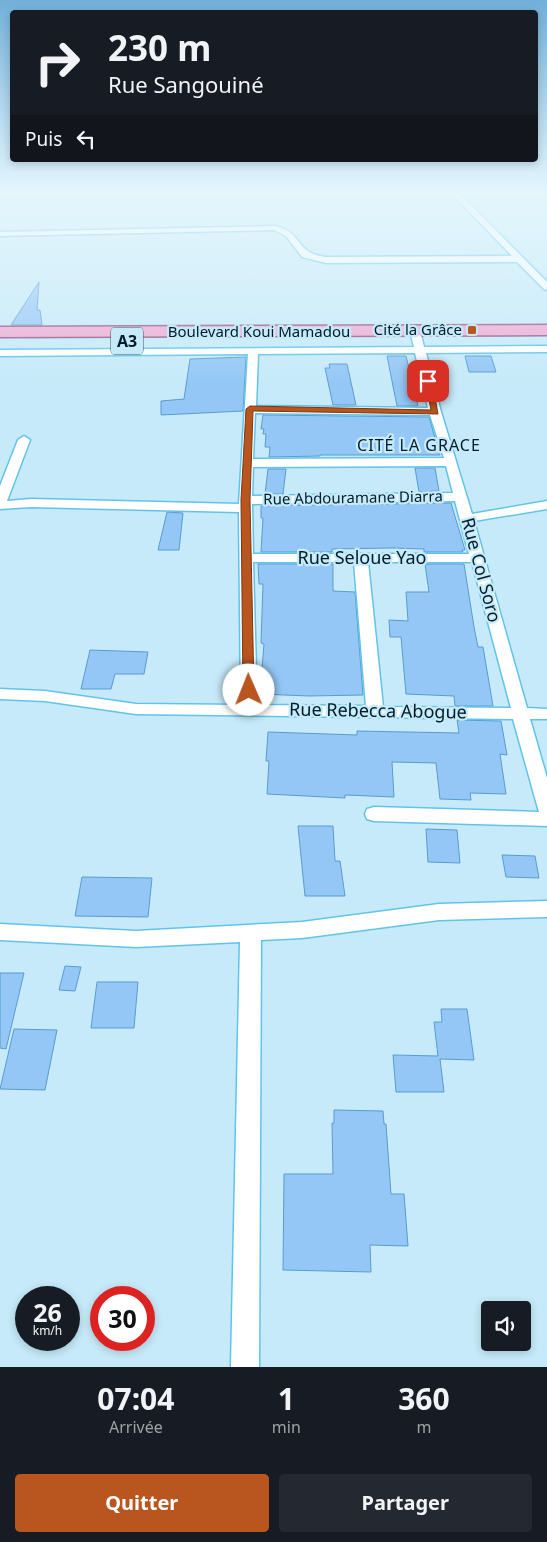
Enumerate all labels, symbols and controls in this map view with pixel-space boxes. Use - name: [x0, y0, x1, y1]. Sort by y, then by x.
- text: 230 m: [108, 24, 211, 71]
- icon: right: [25, 30, 90, 95]
- text: Rue Sangouiné: [108, 69, 264, 99]
- icon: left: [72, 125, 100, 153]
- text: Puis: [25, 126, 62, 152]
- place label: Cité la Grâce: [374, 319, 462, 339]
- street label: Boulevard Koui Mamadou: [168, 321, 350, 341]
- marker: Cité la Grâce: [466, 324, 478, 336]
- road number: A3: [111, 328, 143, 354]
- pin: [407, 360, 449, 402]
- icon: arrive: [414, 367, 442, 395]
- district label: CITÉ LA GRACE: [357, 434, 481, 456]
- street label: Rue Abdouramane Diarra: [263, 485, 443, 509]
- street label: Rue Col Soro: [456, 515, 507, 625]
- street label: Rue Seloue Yao: [298, 545, 426, 569]
- position arrow: [222, 663, 274, 715]
- street label: Rue Rebecca Abogue: [289, 696, 467, 724]
- speed limit sign: 30: [90, 1286, 155, 1351]
- text: 26: [33, 1295, 62, 1329]
- map controls: [481, 1301, 531, 1351]
- button: sound: [481, 1301, 531, 1351]
- text: km/h: [33, 1322, 62, 1339]
- text: 07:04: [97, 1378, 174, 1419]
- text: 1: [278, 1378, 295, 1419]
- text: 360: [398, 1378, 450, 1419]
- text: Arrivée: [109, 1416, 163, 1438]
- text: min: [272, 1416, 301, 1438]
- text: m: [416, 1416, 431, 1438]
- button: Quitter: [15, 1474, 269, 1532]
- button: Partager: [279, 1474, 532, 1532]

